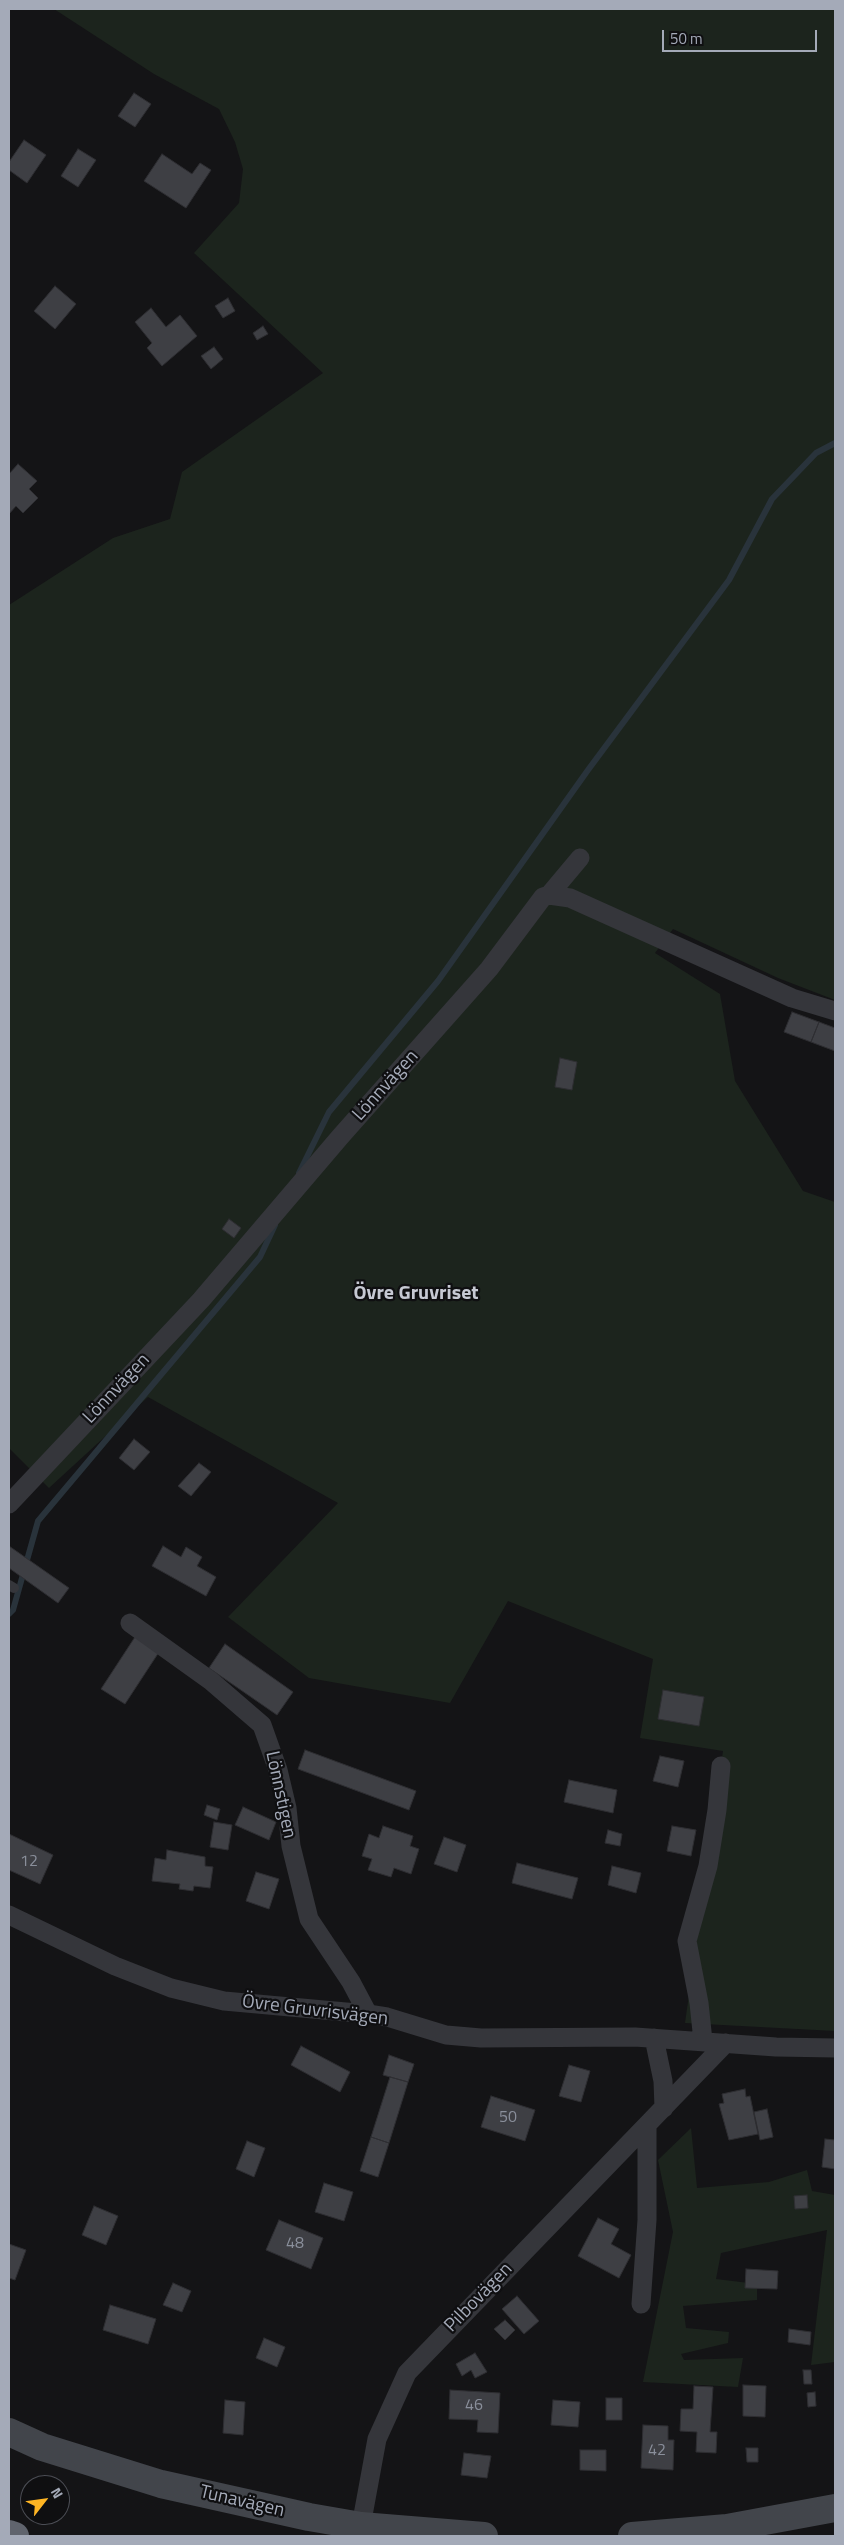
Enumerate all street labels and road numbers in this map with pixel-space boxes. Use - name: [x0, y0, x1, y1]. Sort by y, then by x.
- street label: Lönnvägen: [348, 1046, 424, 1126]
- street label: Lönnvägen: [79, 1349, 155, 1429]
- street label: Lönnstigen: [260, 1749, 300, 1841]
- street label: Övre Gruvrisvägen: [241, 1991, 389, 2031]
- street label: Pilbovägen: [440, 2259, 518, 2337]
- street label: Tunavägen: [197, 2481, 287, 2523]

